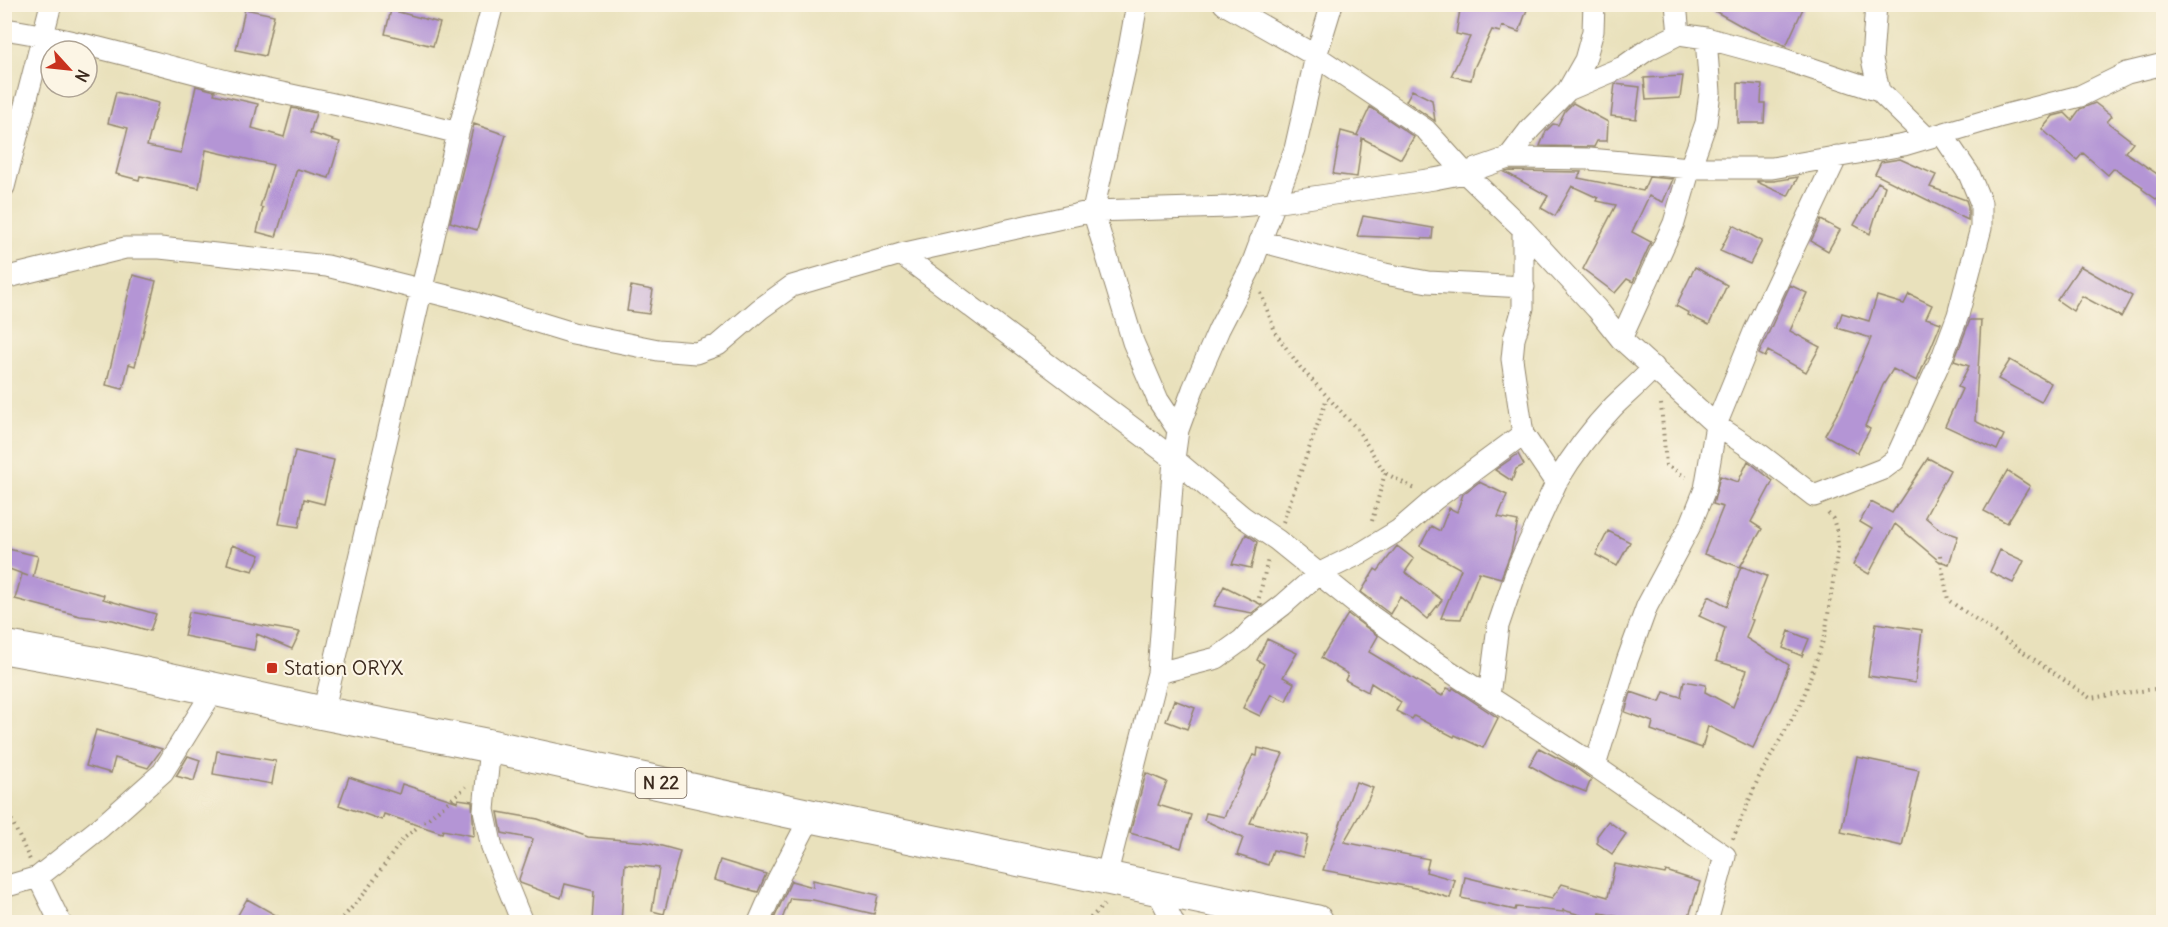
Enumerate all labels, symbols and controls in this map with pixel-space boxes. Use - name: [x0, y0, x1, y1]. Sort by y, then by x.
- north arrow: [39, 39, 99, 99]
- text: N: [71, 66, 94, 85]
- place label: Station ORYX: [284, 655, 404, 680]
- marker: Station ORYX: [265, 661, 279, 675]
- road number: N 22: [636, 768, 686, 798]

